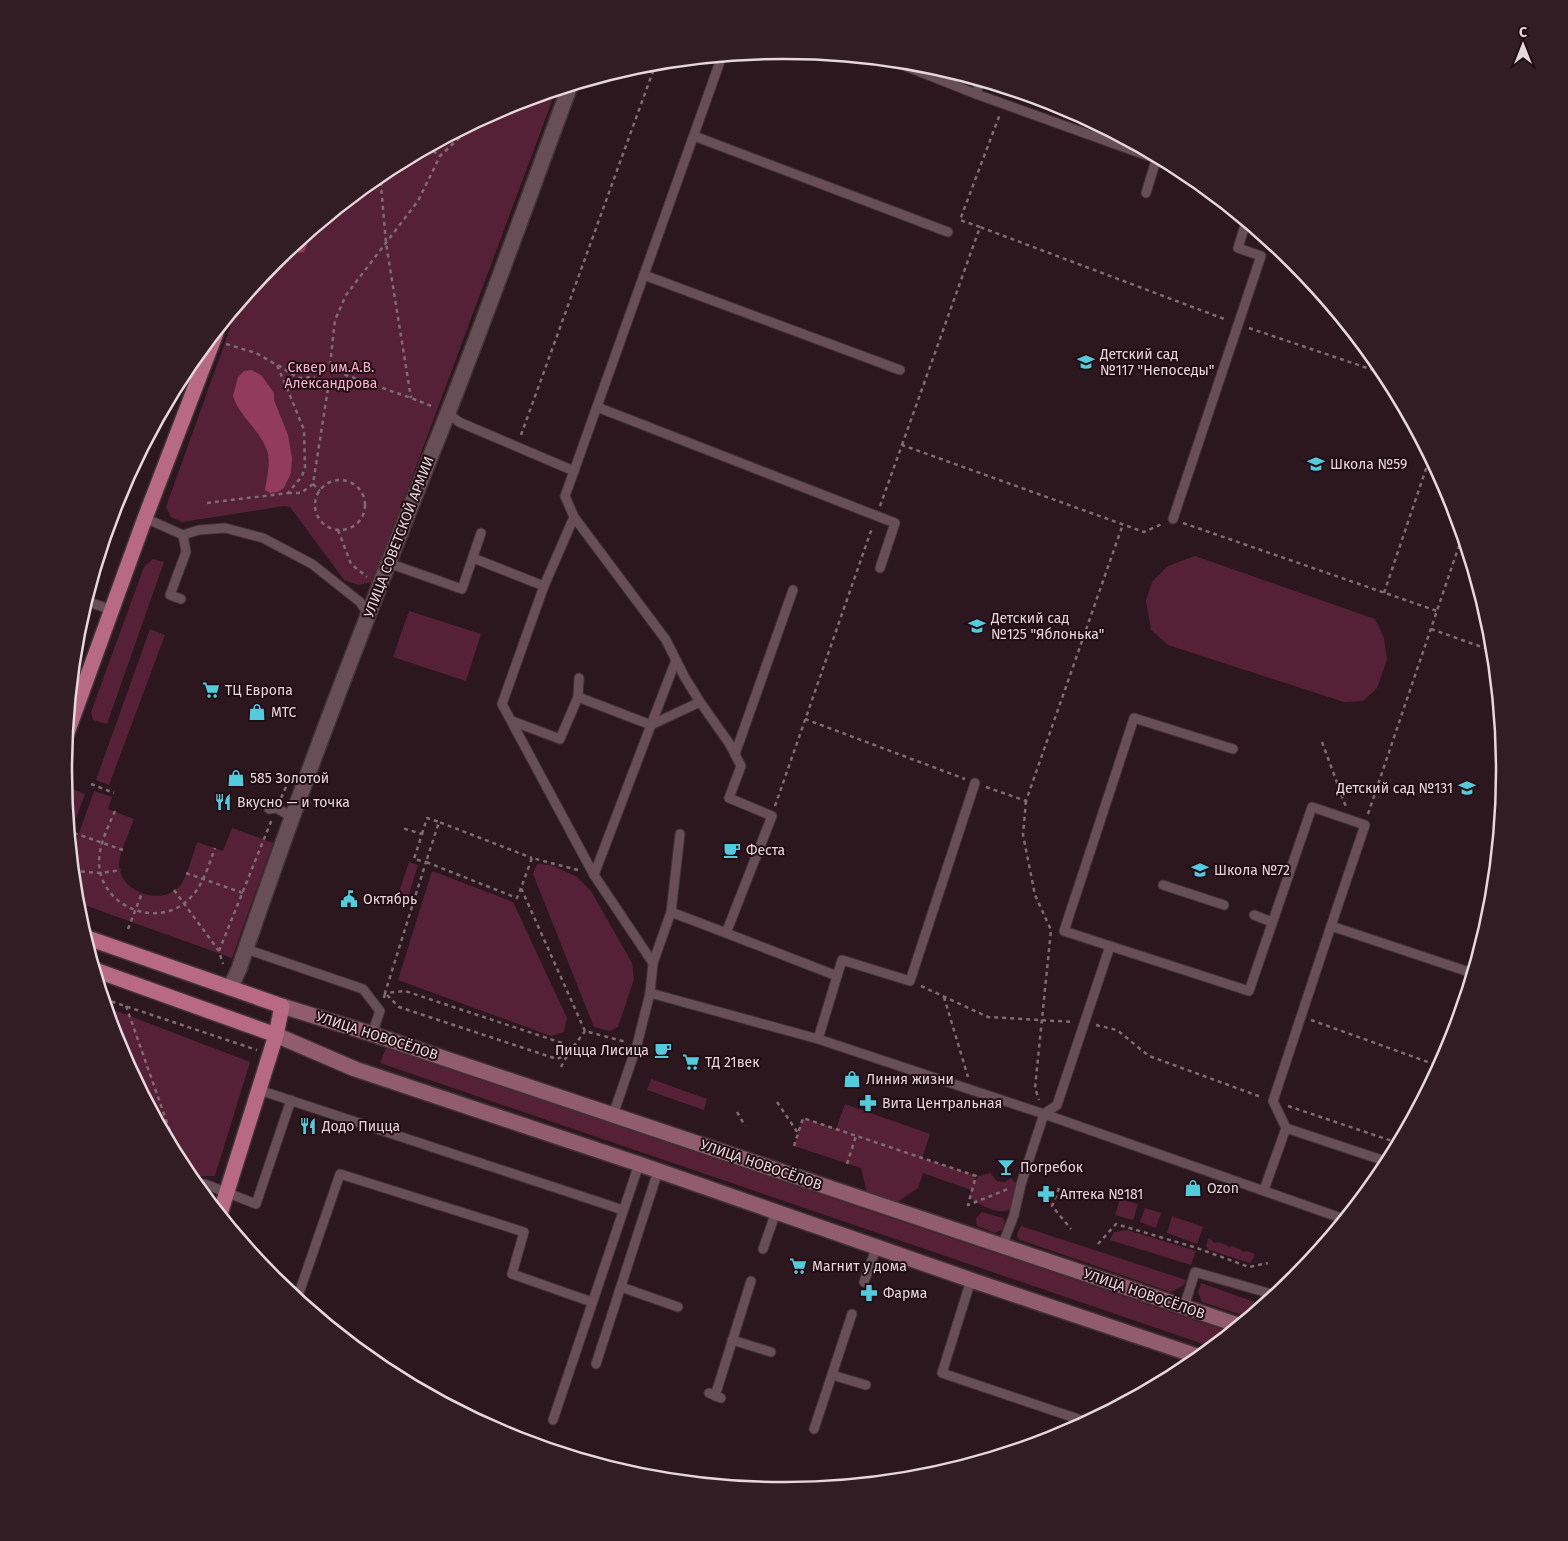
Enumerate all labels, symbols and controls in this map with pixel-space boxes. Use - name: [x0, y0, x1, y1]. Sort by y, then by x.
- north arrow: [1498, 20, 1548, 70]
- text: С: [1519, 24, 1527, 41]
- place label: Детский сад №117 "Непоседы": [1099, 346, 1214, 379]
- school or university icon: Детский сад №117 "Непоседы": [1076, 352, 1096, 372]
- park label: Сквер им.А.В. Александрова: [284, 359, 378, 392]
- street label: УЛИЦА СОВЕТСКОЙ АРМИИ: [360, 454, 438, 620]
- school or university icon: Школа №59: [1306, 454, 1326, 474]
- place label: Школа №59: [1330, 456, 1407, 473]
- place label: Детский сад №125 "Яблонька": [990, 610, 1104, 643]
- school or university icon: Детский сад №125 "Яблонька": [967, 616, 987, 636]
- supermarket icon: ТЦ Европа: [201, 680, 221, 700]
- place label: ТЦ Европа: [225, 682, 293, 699]
- shop icon: МТС: [247, 702, 267, 722]
- place label: МТС: [271, 704, 296, 721]
- shop icon: 585 Золотой: [226, 768, 246, 788]
- place label: 585 Золотой: [250, 770, 329, 787]
- school or university icon: Детский сад №131: [1457, 778, 1477, 798]
- place label: Детский сад №131: [1336, 780, 1453, 797]
- restaurant icon: Вкусно — и точка: [213, 792, 233, 812]
- place label: Вкусно — и точка: [237, 794, 350, 811]
- cafe icon: Феста: [722, 840, 742, 860]
- place label: Феста: [746, 842, 785, 859]
- school or university icon: Школа №72: [1190, 860, 1210, 880]
- place label: Школа №72: [1214, 862, 1290, 879]
- public building icon: Октябрь: [339, 889, 359, 909]
- place label: Октябрь: [363, 891, 417, 908]
- street label: УЛИЦА НОВОСЁЛОВ: [314, 1008, 440, 1064]
- cafe icon: Пицца Лисица: [653, 1040, 673, 1060]
- place label: Пицца Лисица: [555, 1042, 649, 1059]
- supermarket icon: ТД 21век: [681, 1052, 701, 1072]
- place label: ТД 21век: [705, 1054, 760, 1071]
- shop icon: Линия жизни: [842, 1069, 862, 1089]
- place label: Линия жизни: [866, 1071, 954, 1088]
- pharmacy icon: Вита Центральная: [858, 1093, 878, 1113]
- place label: Вита Центральная: [882, 1095, 1002, 1112]
- restaurant icon: Додо Пицца: [298, 1116, 318, 1136]
- place label: Додо Пицца: [321, 1118, 400, 1135]
- street label: УЛИЦА НОВОСЁЛОВ: [698, 1136, 824, 1194]
- bar icon: Погребок: [996, 1157, 1016, 1177]
- place label: Погребок: [1020, 1159, 1084, 1176]
- shop icon: Ozon: [1183, 1178, 1203, 1198]
- place label: Ozon: [1207, 1180, 1239, 1197]
- pharmacy icon: Аптека №181: [1036, 1184, 1056, 1204]
- place label: Аптека №181: [1060, 1186, 1143, 1203]
- supermarket icon: Магнит у дома: [788, 1256, 808, 1276]
- place label: Магнит у дома: [812, 1258, 907, 1275]
- street label: УЛИЦА НОВОСЁЛОВ: [1081, 1265, 1207, 1323]
- pharmacy icon: Фарма: [859, 1283, 879, 1303]
- place label: Фарма: [883, 1285, 927, 1302]

